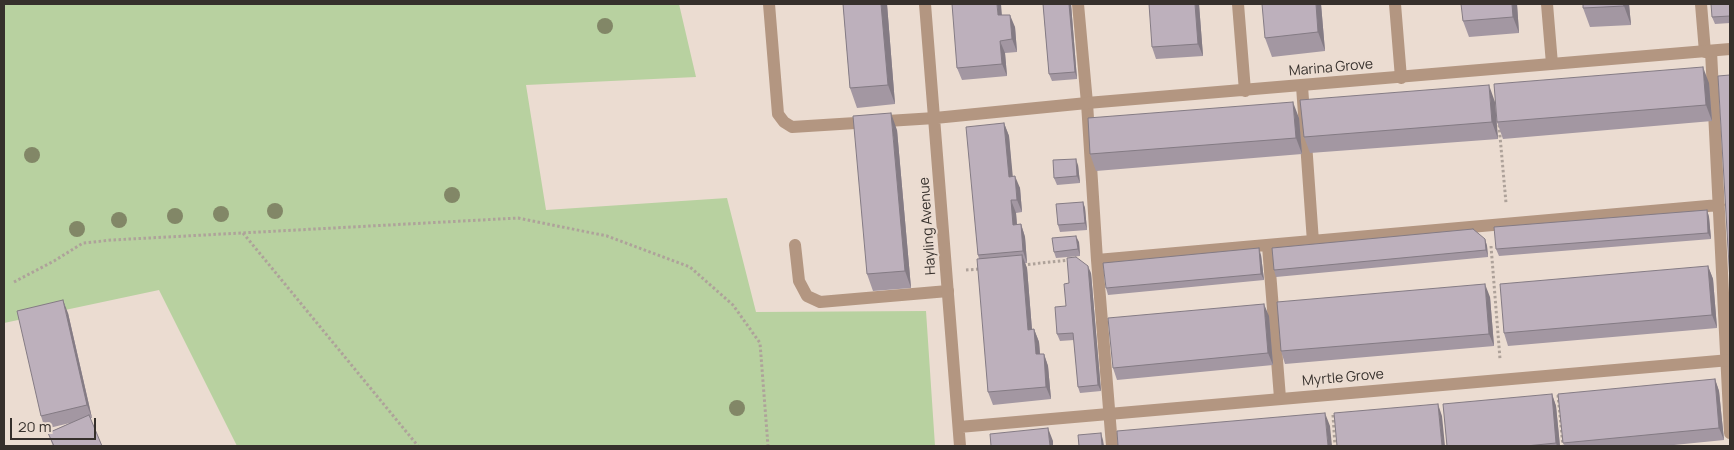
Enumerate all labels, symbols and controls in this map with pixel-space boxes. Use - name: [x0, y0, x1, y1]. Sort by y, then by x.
- street label: Marina Grove: [1288, 56, 1374, 80]
- street label: Hayling Avenue: [916, 176, 940, 276]
- street label: Myrtle Grove: [1301, 366, 1385, 390]
- scale bar: [12, 408, 99, 440]
- text: 20 m: [18, 416, 51, 437]

